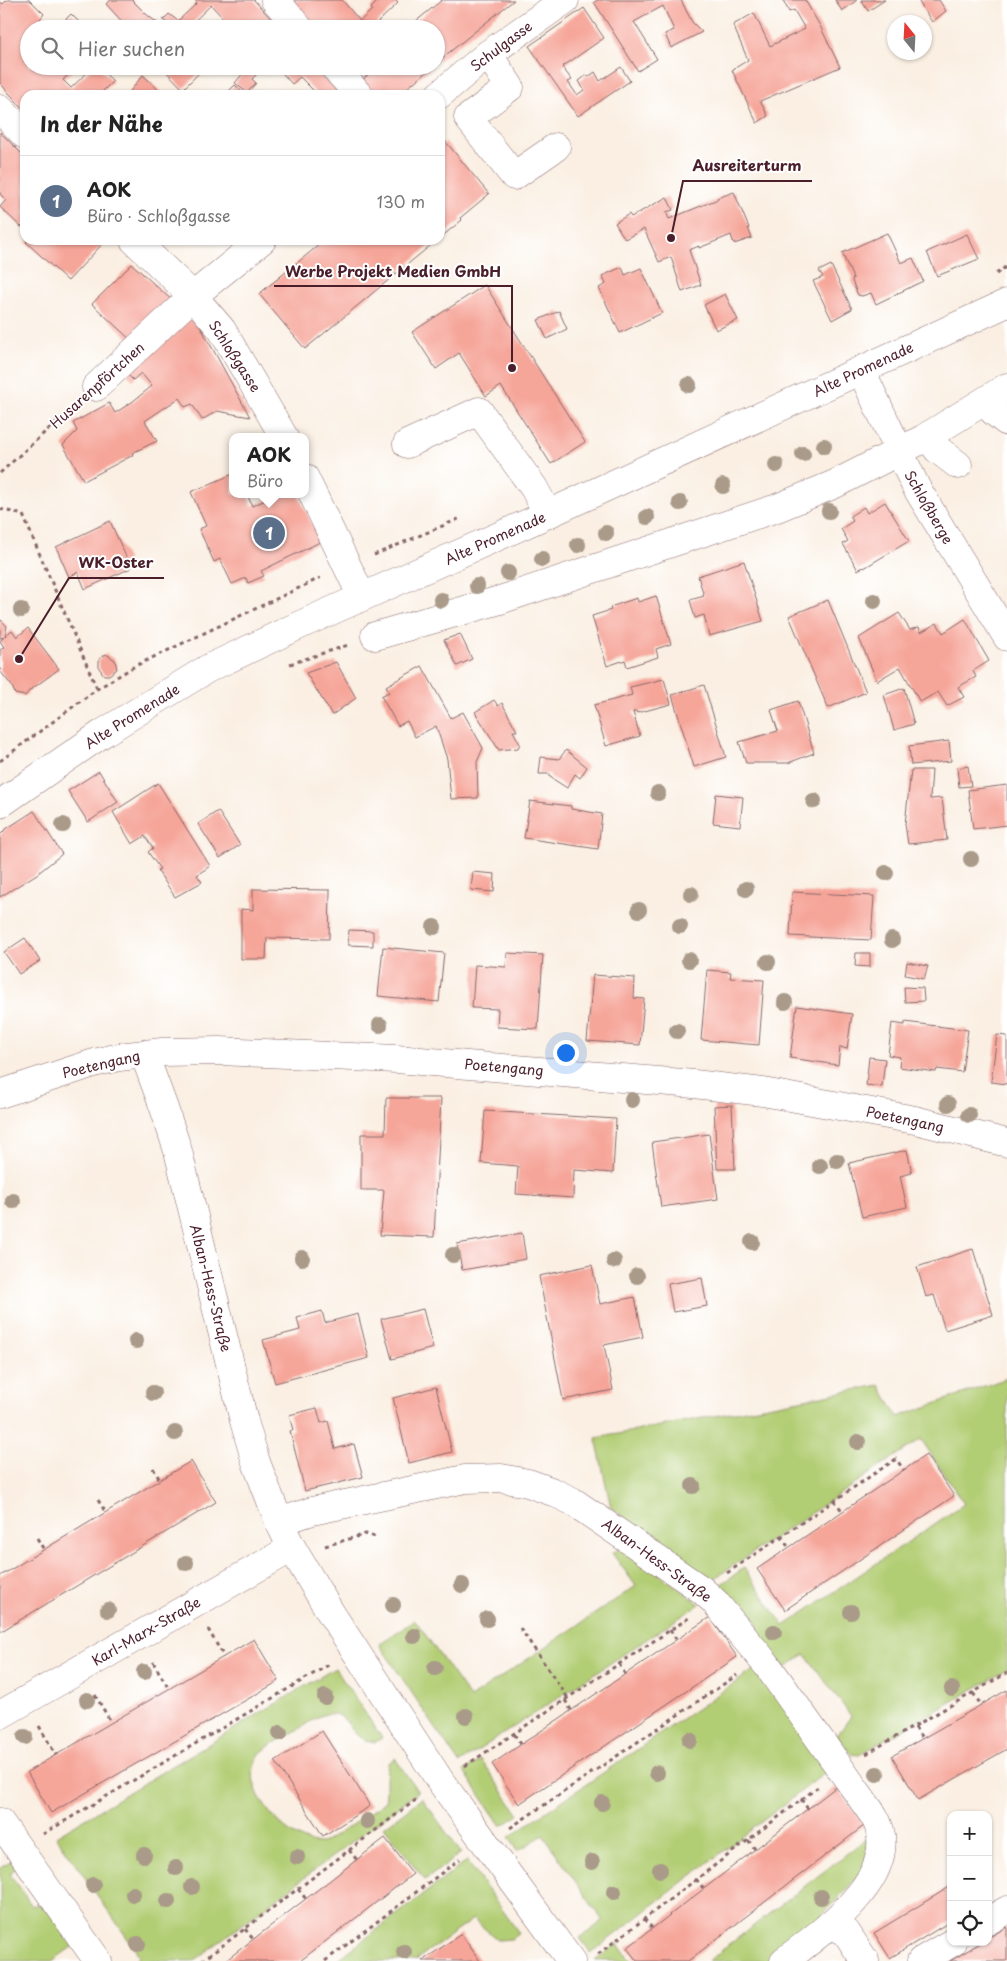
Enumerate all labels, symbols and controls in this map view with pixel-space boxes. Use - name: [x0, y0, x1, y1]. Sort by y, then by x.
- north arrow: [887, 15, 932, 60]
- street label: Schulgasse: [466, 16, 536, 76]
- search box: [20, 20, 445, 75]
- icon: search: [38, 34, 66, 62]
- text: Hier suchen: [78, 34, 185, 62]
- text: In der Nähe: [40, 107, 162, 139]
- callout: Ausreiterturm: [683, 151, 812, 181]
- text: Ausreiterturm: [692, 153, 802, 176]
- text: AOK: [87, 175, 131, 203]
- text: 1: [52, 189, 60, 213]
- text: 130 m: [377, 189, 425, 213]
- text: Büro · Schloßgasse: [87, 203, 231, 227]
- callout: Werbe Projekt Medien GmbH: [274, 256, 512, 286]
- text: Werbe Projekt Medien GmbH: [285, 259, 501, 282]
- street label: Schloßgasse: [204, 316, 266, 396]
- street label: Husarenpförtchen: [45, 337, 149, 433]
- street label: Alte Promenade: [809, 337, 917, 401]
- popup: [229, 433, 309, 498]
- text: AOK: [247, 440, 291, 468]
- street label: Schloßberge: [899, 466, 959, 548]
- text: Büro: [247, 468, 283, 492]
- street label: Alte Promenade: [441, 506, 549, 570]
- pin: 1: [253, 514, 285, 552]
- callout: WK-Oster: [69, 548, 164, 578]
- text: WK-Oster: [79, 550, 154, 573]
- street label: Alte Promenade: [80, 678, 184, 754]
- your location: [553, 1040, 579, 1066]
- street label: Poetengang: [60, 1045, 142, 1083]
- street label: Poetengang: [464, 1053, 544, 1081]
- street label: Poetengang: [864, 1101, 946, 1137]
- street label: Alban-Hess-Straße: [185, 1222, 237, 1354]
- street label: Alban-Hess-Straße: [598, 1513, 716, 1607]
- street label: Karl-Marx-Straße: [88, 1591, 204, 1671]
- map controls: [947, 1811, 992, 1946]
- button: +: [947, 1811, 992, 1856]
- button: −: [947, 1856, 992, 1901]
- button: locate: [947, 1901, 992, 1946]

